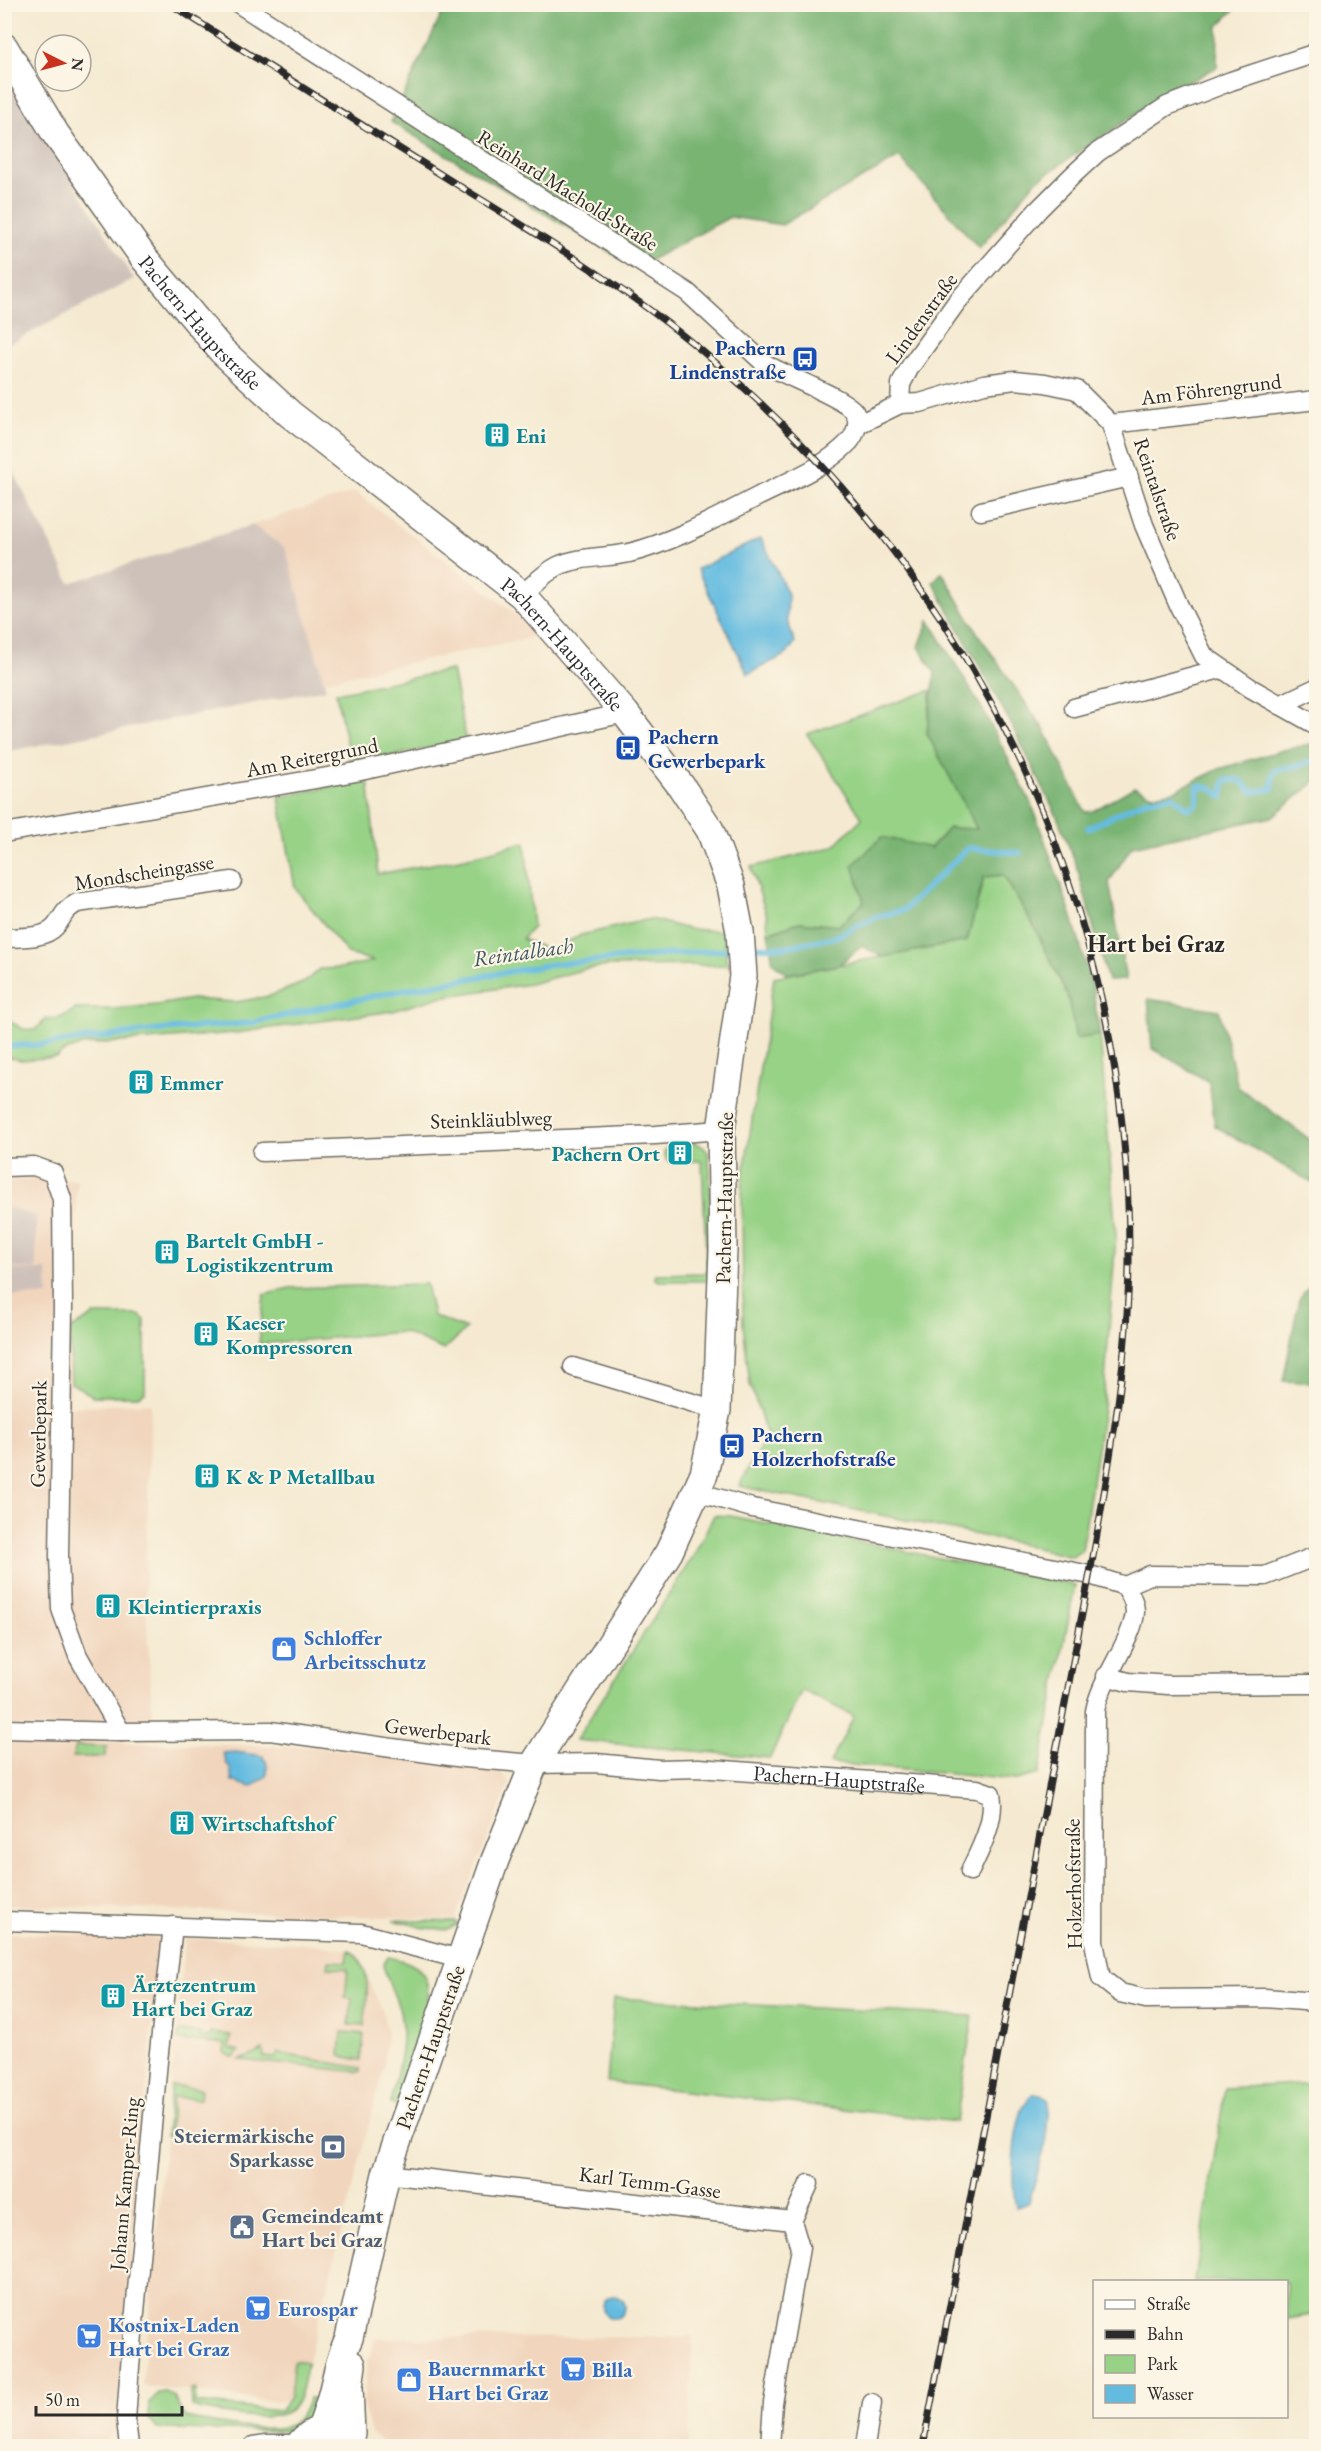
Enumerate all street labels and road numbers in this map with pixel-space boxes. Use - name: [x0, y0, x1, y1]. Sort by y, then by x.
- street label: Reinhard Machold-Straße: [472, 123, 664, 257]
- street label: Pachern-Hauptstraße: [133, 249, 268, 395]
- street label: Lindenstraße: [879, 267, 963, 369]
- street label: Am Föhrengrund: [1138, 367, 1283, 411]
- street label: Reintalstraße: [1128, 434, 1188, 544]
- street label: Pachern-Hauptstraße: [496, 570, 630, 716]
- street label: Am Reitergrund: [243, 731, 381, 783]
- street label: Mondscheingasse: [73, 848, 215, 896]
- street label: Steinkläublweg: [430, 1103, 553, 1135]
- street label: Pachern-Hauptstraße: [709, 1112, 739, 1284]
- street label: Gewerbepark: [24, 1379, 52, 1488]
- street label: Gewerbepark: [383, 1711, 494, 1751]
- street label: Pachern-Hauptstraße: [752, 1759, 926, 1799]
- street label: Holzerhofstraße: [1058, 1818, 1088, 1950]
- street label: Pachern-Hauptstraße: [389, 1961, 471, 2133]
- street label: Johann Kamper-Ring: [103, 2095, 145, 2274]
- street label: Karl Temm-Gasse: [577, 2160, 723, 2204]

